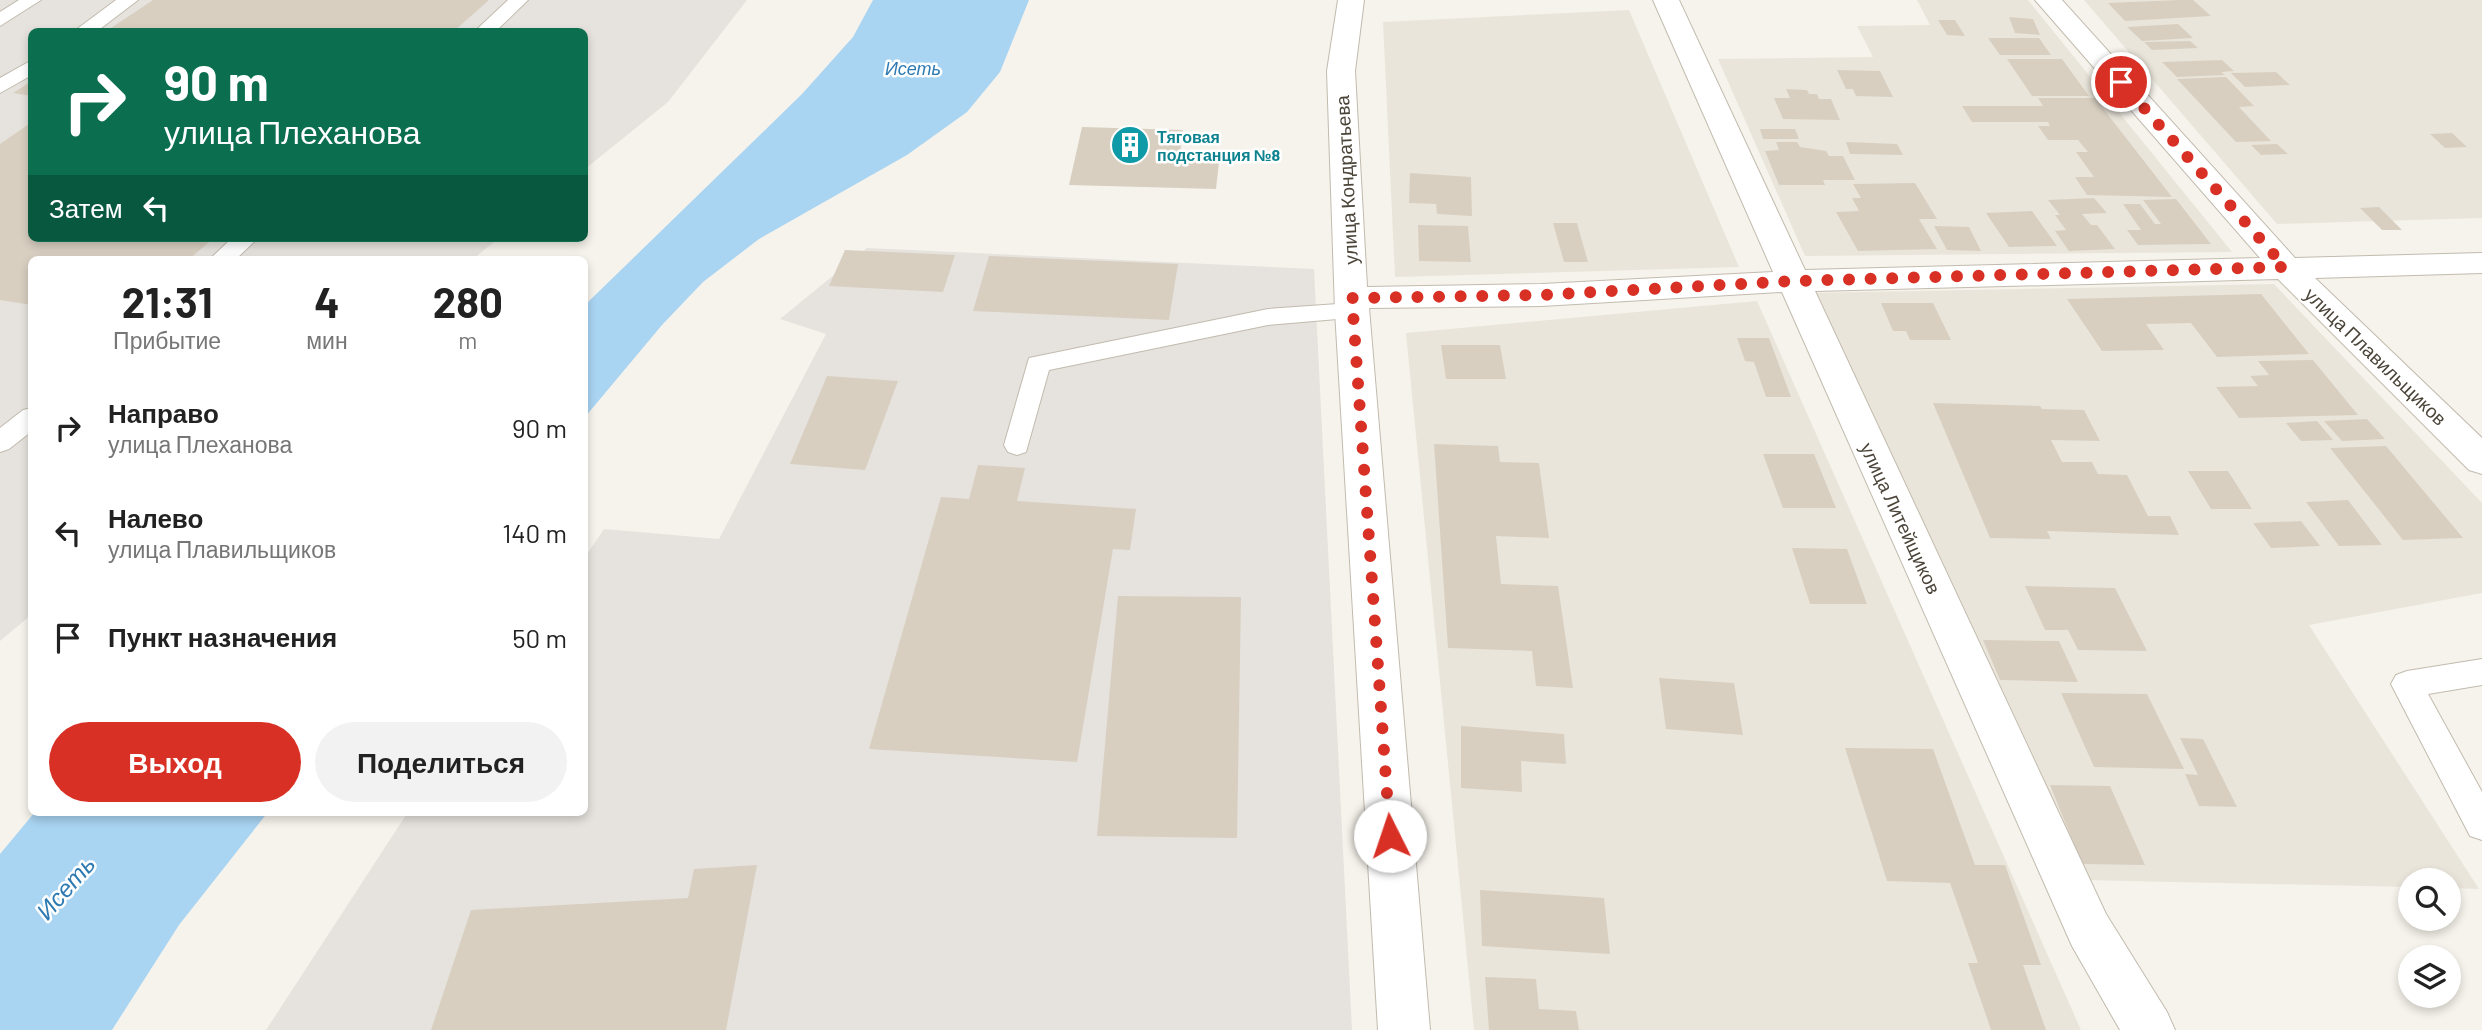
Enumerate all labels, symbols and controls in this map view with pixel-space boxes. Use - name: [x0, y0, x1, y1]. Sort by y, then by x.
- text: 90 m: [164, 52, 269, 111]
- pin: [2091, 52, 2151, 112]
- icon: right: [49, 56, 140, 147]
- water label: Исеть: [885, 57, 941, 79]
- icon: arrive: [2102, 63, 2140, 101]
- street label: улица Кондратьева: [1330, 94, 1362, 265]
- text: улица Плеханова: [164, 112, 420, 150]
- building icon: Тяговая подстанция №8: [1109, 124, 1151, 166]
- place label: Тяговая подстанция №8: [1157, 127, 1281, 164]
- icon: left: [137, 189, 175, 227]
- text: Затем: [49, 192, 123, 223]
- text: 21:31: [122, 276, 213, 326]
- text: 4: [314, 276, 340, 326]
- text: 280: [433, 276, 503, 326]
- street label: улица Плавильщиков: [2300, 282, 2452, 430]
- text: Прибытие: [113, 326, 221, 354]
- text: мин: [306, 326, 348, 354]
- text: m: [458, 326, 477, 354]
- text: Направо: [108, 397, 219, 428]
- icon: right: [49, 409, 87, 447]
- text: 90 m: [512, 412, 567, 443]
- text: улица Плеханова: [108, 430, 292, 458]
- street label: улица Литейщиков: [1856, 439, 1946, 597]
- text: Налево: [108, 502, 203, 533]
- icon: left: [49, 514, 87, 552]
- text: 140 m: [502, 517, 567, 548]
- text: улица Плавильщиков: [108, 535, 336, 563]
- icon: arrive: [49, 619, 87, 657]
- text: Пункт назначения: [108, 621, 337, 652]
- text: 50 m: [512, 622, 567, 653]
- button: Выход: [49, 722, 301, 802]
- button: Поделиться: [315, 722, 567, 802]
- position arrow: [1353, 799, 1427, 873]
- water label: Исеть: [30, 849, 100, 925]
- map controls: [2398, 868, 2461, 1008]
- button: search: [2398, 868, 2461, 931]
- button: layers: [2398, 945, 2461, 1008]

